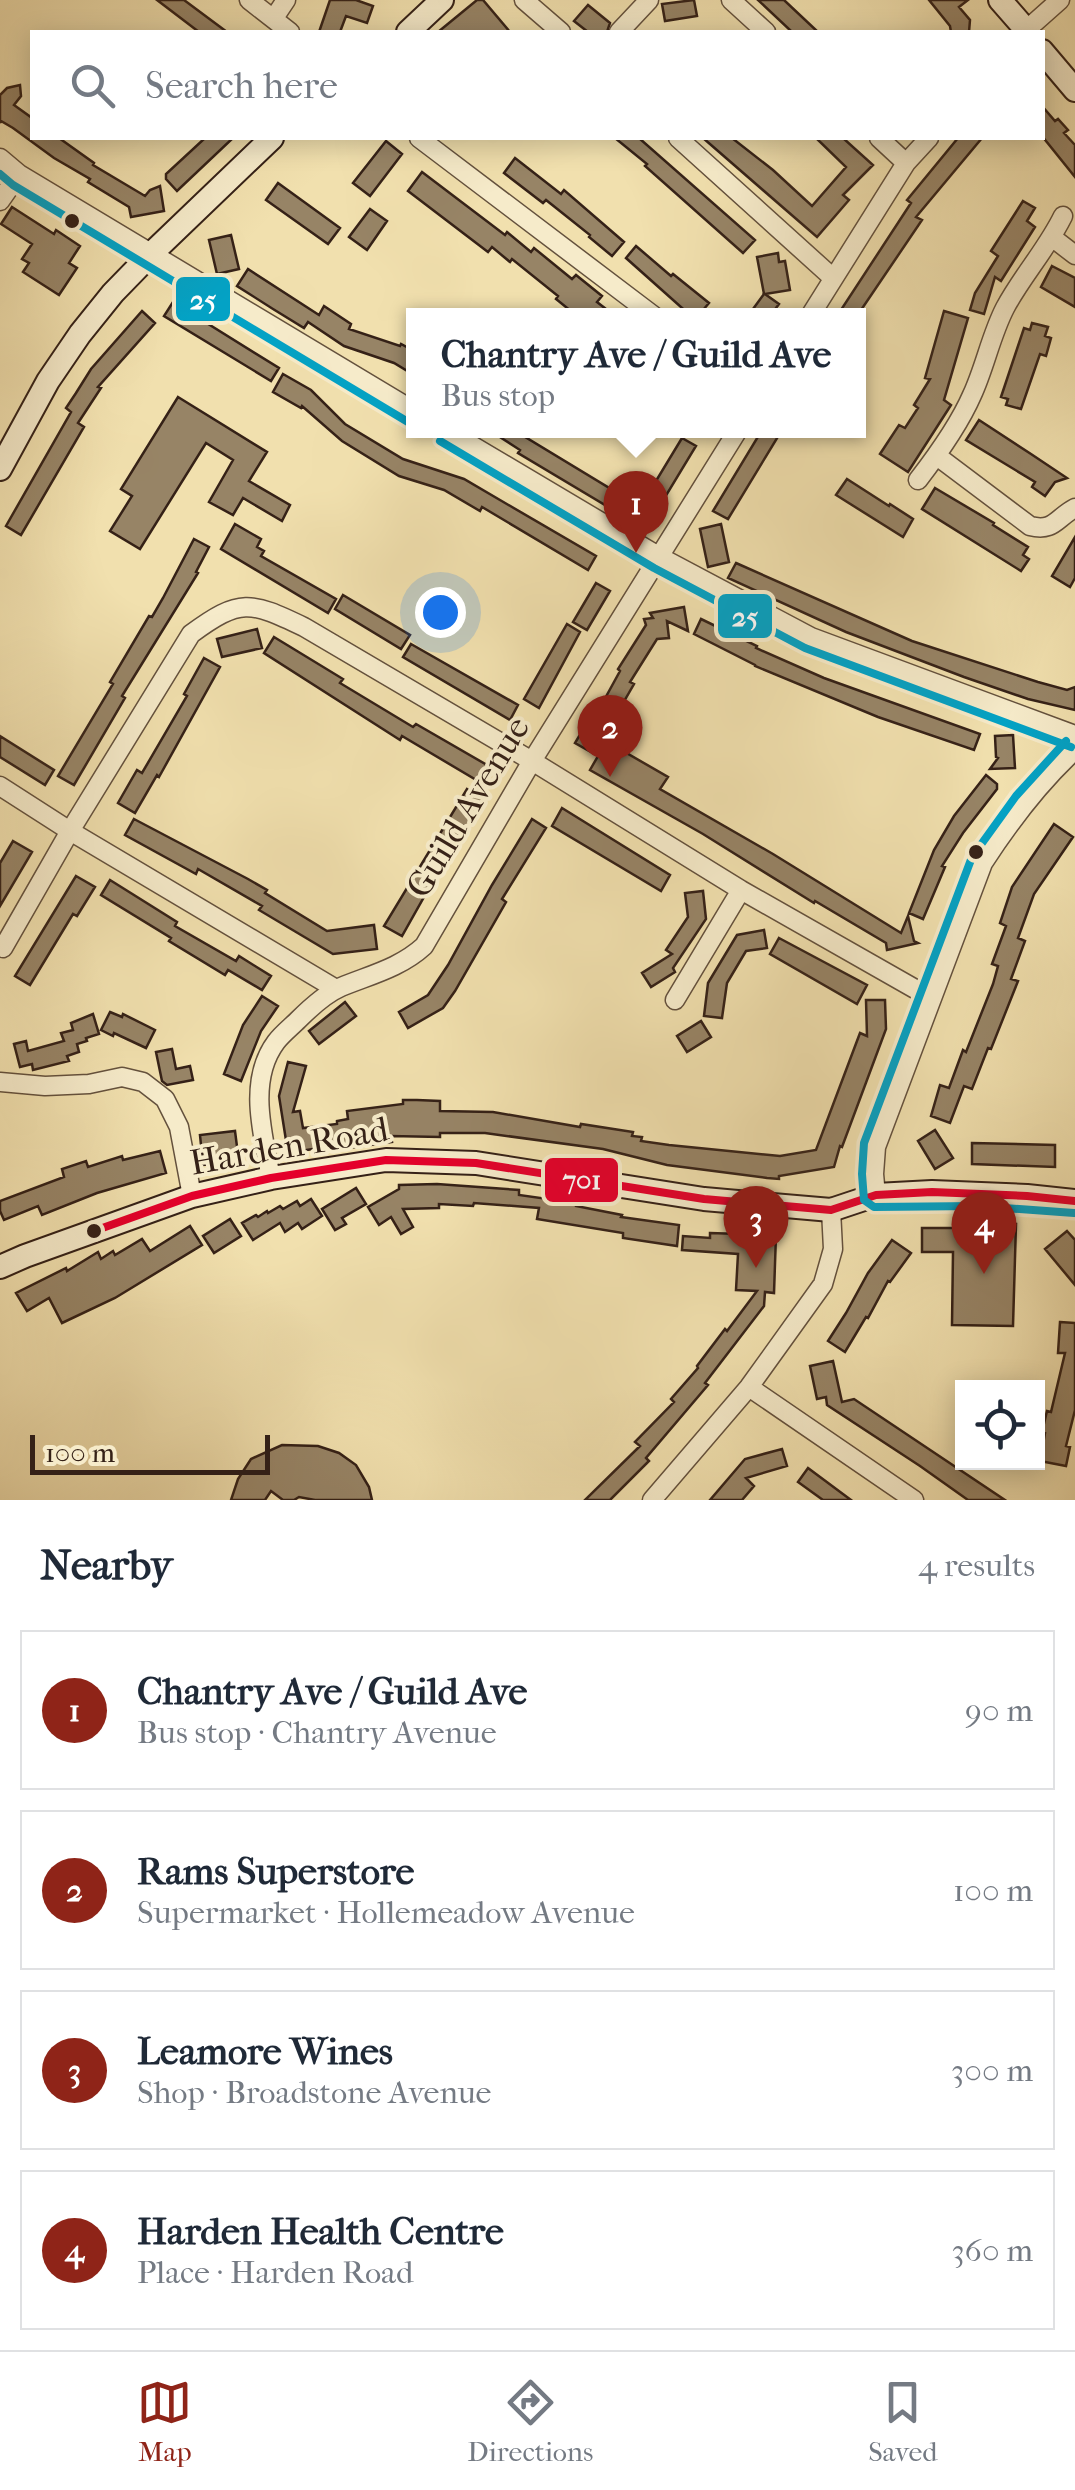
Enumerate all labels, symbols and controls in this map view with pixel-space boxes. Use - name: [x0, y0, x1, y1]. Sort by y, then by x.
- search box: [30, 30, 1045, 140]
- icon: search: [65, 58, 120, 113]
- text: Search here: [145, 63, 338, 108]
- unlabelled marker: [62, 211, 82, 231]
- line badge: 25: [174, 275, 232, 323]
- text: 25: [190, 283, 216, 316]
- popup: [406, 308, 866, 438]
- text: Chantry Ave / Guild Ave: [441, 332, 831, 377]
- text: Bus stop: [441, 377, 555, 414]
- pin: 1: [604, 470, 668, 553]
- your location: [415, 587, 466, 638]
- line badge: 25: [716, 592, 774, 640]
- text: 25: [732, 600, 758, 633]
- pin: 2: [578, 694, 642, 777]
- street label: Guild Avenue: [398, 709, 538, 905]
- unlabelled marker: [966, 842, 986, 862]
- street label: Harden Road: [187, 1108, 392, 1184]
- line badge: 701: [543, 1156, 620, 1204]
- text: 701: [562, 1163, 601, 1196]
- pin: 3: [724, 1186, 788, 1268]
- pin: 4: [952, 1192, 1016, 1274]
- unlabelled marker: [84, 1221, 104, 1241]
- map controls: [955, 1380, 1045, 1470]
- button: locate: [955, 1380, 1045, 1470]
- scale bar: [30, 1430, 270, 1474]
- text: 100 m: [45, 1436, 115, 1469]
- text: Nearby: [40, 1541, 172, 1590]
- text: 4 results: [918, 1547, 1035, 1584]
- text: Chantry Ave / Guild Ave: [137, 1669, 527, 1714]
- text: 1: [69, 1692, 80, 1729]
- text: 90 m: [965, 1692, 1033, 1729]
- text: Bus stop · Chantry Avenue: [137, 1714, 496, 1751]
- text: Rams Superstore: [137, 1849, 414, 1894]
- text: 2: [66, 1872, 83, 1909]
- text: 100 m: [953, 1872, 1033, 1909]
- text: Supermarket · Hollemeadow Avenue: [137, 1894, 635, 1931]
- text: Leamore Wines: [137, 2029, 393, 2074]
- text: 3: [68, 2052, 81, 2089]
- text: 300 m: [951, 2052, 1033, 2089]
- text: Shop · Broadstone Avenue: [137, 2074, 491, 2111]
- text: Harden Health Centre: [137, 2209, 504, 2254]
- text: 4: [65, 2232, 84, 2269]
- text: 360 m: [951, 2232, 1033, 2269]
- text: Place · Harden Road: [137, 2254, 413, 2291]
- tab: Map: [137, 2375, 192, 2468]
- tab: Directions: [467, 2375, 593, 2468]
- tab: Saved: [868, 2375, 938, 2468]

